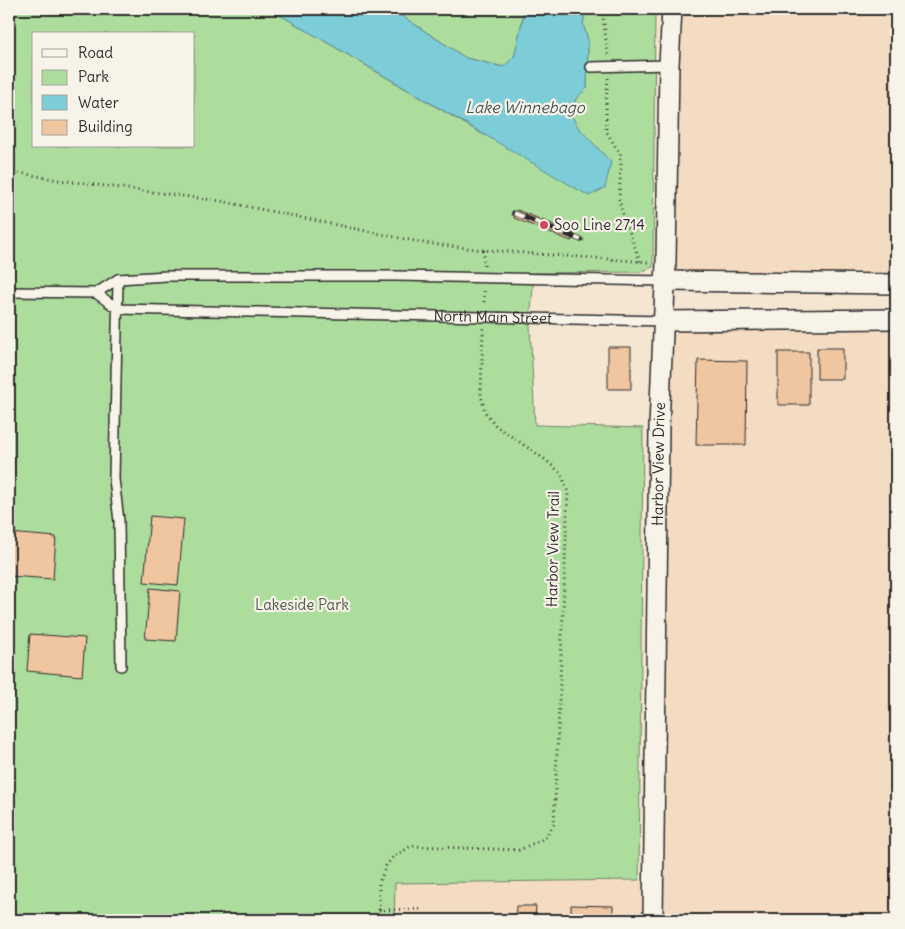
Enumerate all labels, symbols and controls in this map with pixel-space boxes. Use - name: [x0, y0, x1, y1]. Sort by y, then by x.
- legend: [32, 32, 195, 148]
- text: Road: [78, 43, 113, 62]
- text: Park: [78, 67, 109, 86]
- text: Water: [78, 93, 119, 112]
- water label: Lake Winnebago: [465, 97, 586, 117]
- text: Building: [78, 117, 133, 136]
- place label: Soo Line 2714: [554, 215, 645, 234]
- marker: Soo Line 2714: [538, 219, 550, 231]
- street label: North Main Street: [433, 306, 552, 328]
- street label: Harbor View Drive: [648, 402, 669, 526]
- street label: Harbor View Trail: [542, 491, 563, 607]
- park label: Lakeside Park: [255, 595, 349, 614]

